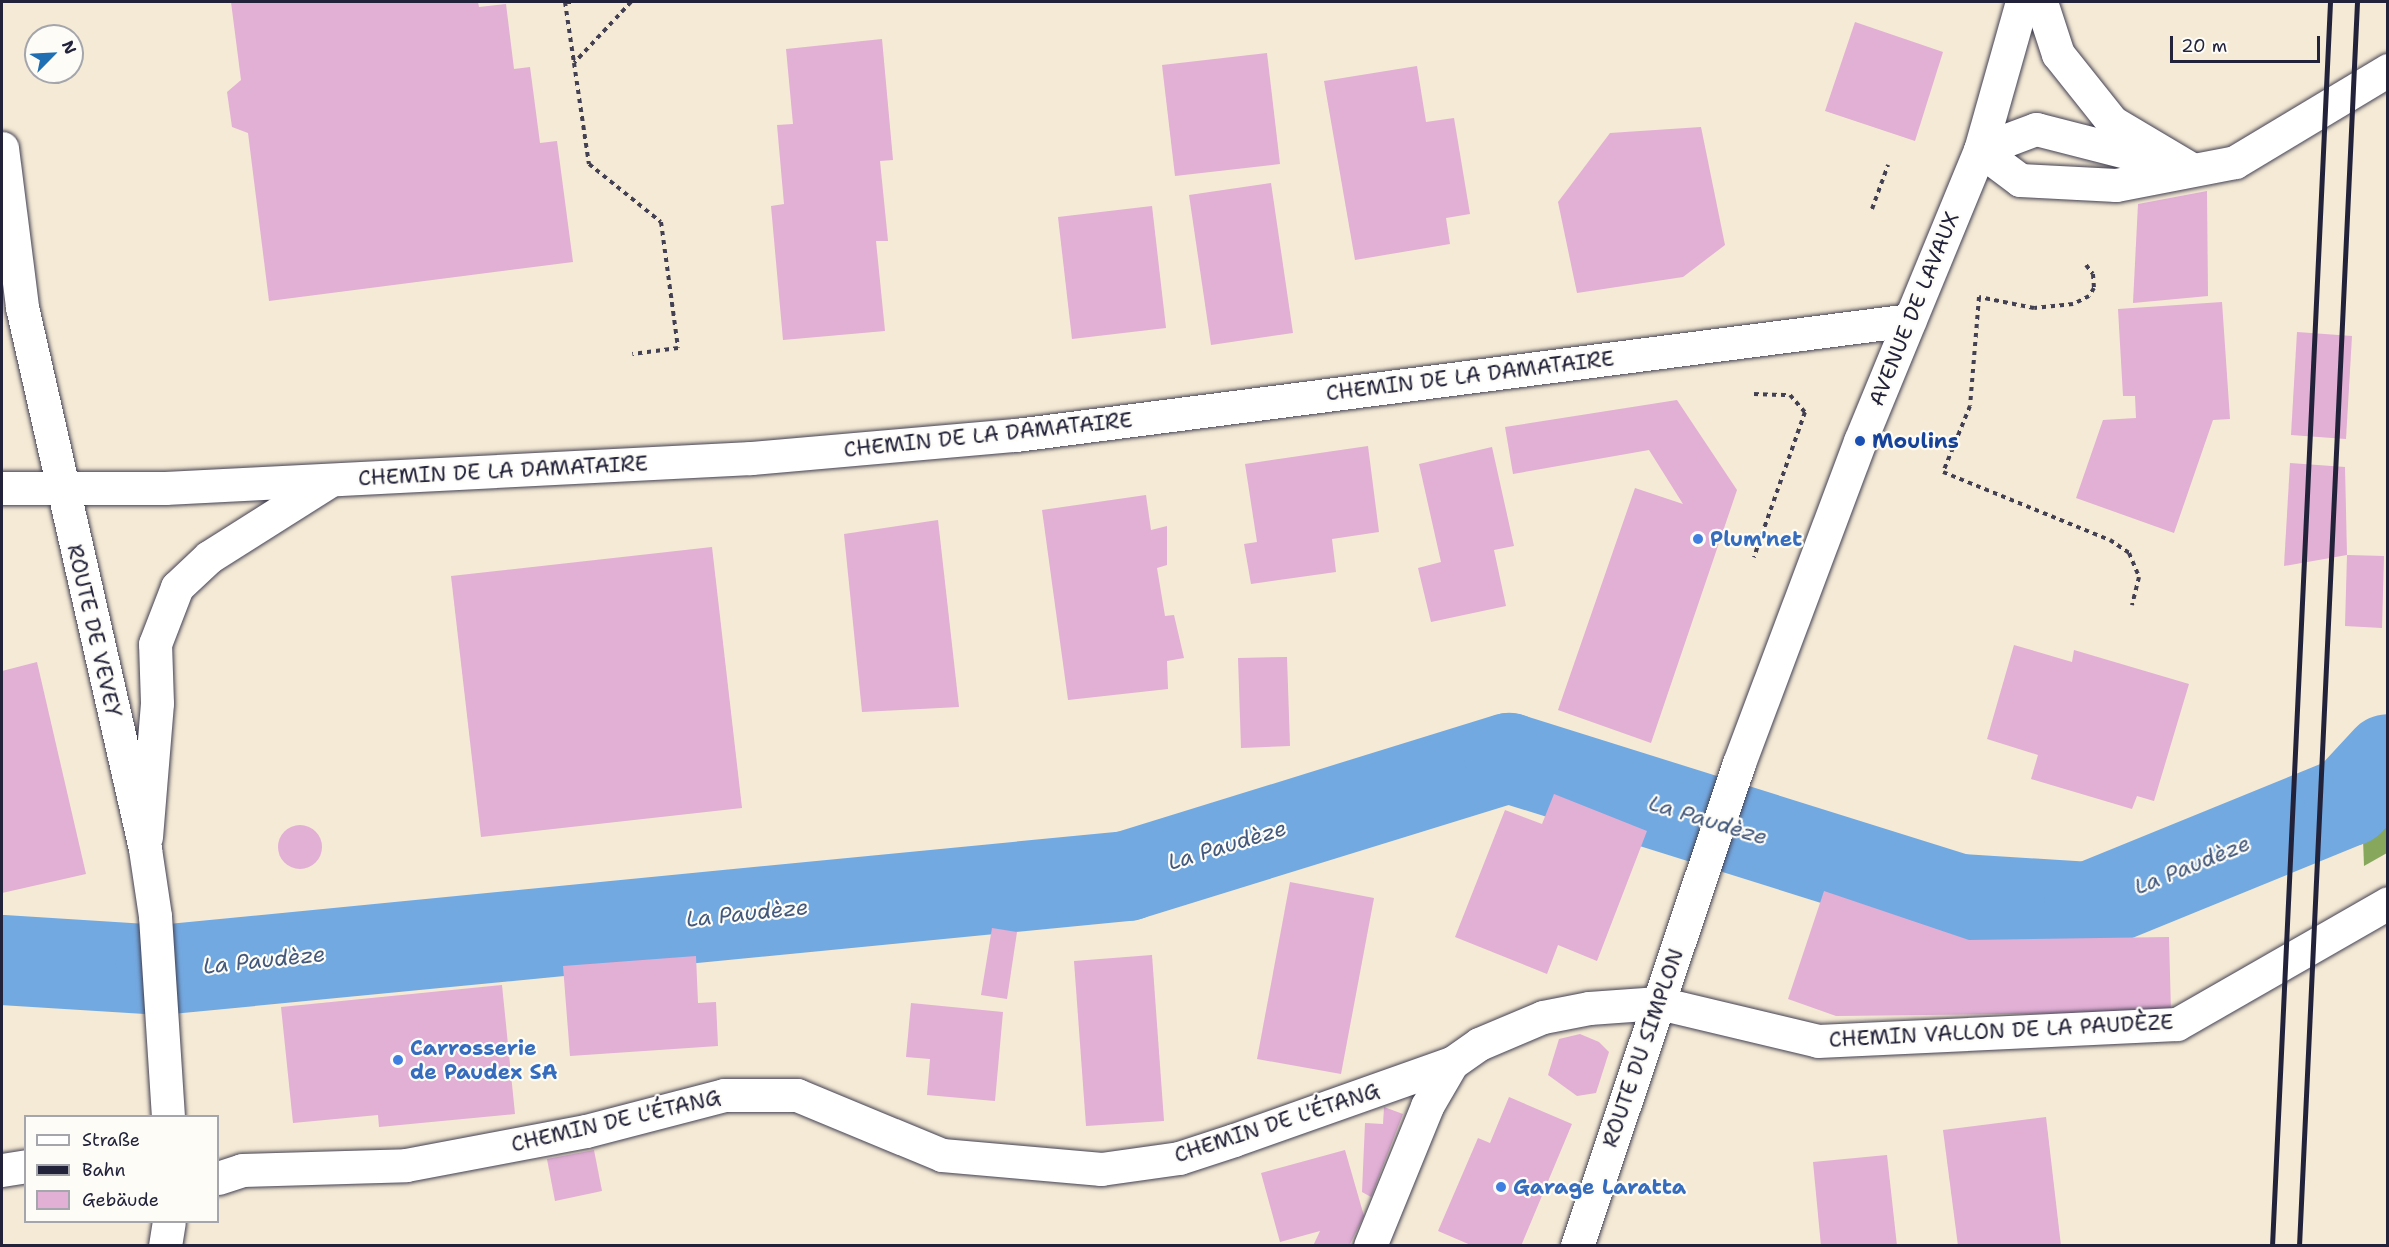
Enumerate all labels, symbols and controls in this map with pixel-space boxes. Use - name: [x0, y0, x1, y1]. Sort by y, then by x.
- north arrow: [24, 24, 84, 84]
- scale bar: [2173, 24, 2323, 62]
- text: 20 m: [2181, 34, 2227, 58]
- text: N: [57, 37, 81, 57]
- street label: AVENUE DE LAVAUX: [1864, 208, 1964, 410]
- street label: CHEMIN DE LA DAMATAIRE: [1325, 346, 1615, 406]
- street label: CHEMIN DE LA DAMATAIRE: [842, 407, 1134, 463]
- place label: Moulins: [1872, 428, 1959, 454]
- marker: Moulins: [1853, 434, 1867, 448]
- street label: CHEMIN DE LA DAMATAIRE: [357, 451, 649, 491]
- place label: Plum'net: [1710, 526, 1802, 552]
- marker: Plum'net: [1691, 532, 1705, 546]
- street label: ROUTE DE VEVEY: [62, 542, 126, 720]
- water label: La Paudèze: [1645, 789, 1771, 851]
- water label: La Paudèze: [1164, 814, 1290, 876]
- water label: La Paudèze: [2130, 830, 2254, 900]
- water label: La Paudèze: [685, 893, 809, 933]
- water label: La Paudèze: [202, 940, 326, 980]
- street label: ROUTE DU SIMPLON: [1597, 945, 1689, 1151]
- street label: CHEMIN VALLON DE LA PAUDÈZE: [1828, 1009, 2174, 1053]
- place label: Carrosserie de Paudex SA: [410, 1035, 558, 1085]
- marker: Carrosserie de Paudex SA: [391, 1053, 405, 1067]
- street label: CHEMIN DE L'ÉTANG: [1171, 1078, 1383, 1168]
- street label: CHEMIN DE L'ÉTANG: [509, 1085, 723, 1157]
- legend: [24, 1115, 219, 1223]
- text: Straße: [82, 1128, 140, 1152]
- text: Bahn: [82, 1158, 126, 1182]
- place label: Garage Laratta: [1513, 1174, 1686, 1200]
- marker: Garage Laratta: [1494, 1180, 1508, 1194]
- text: Gebäude: [82, 1188, 159, 1212]

